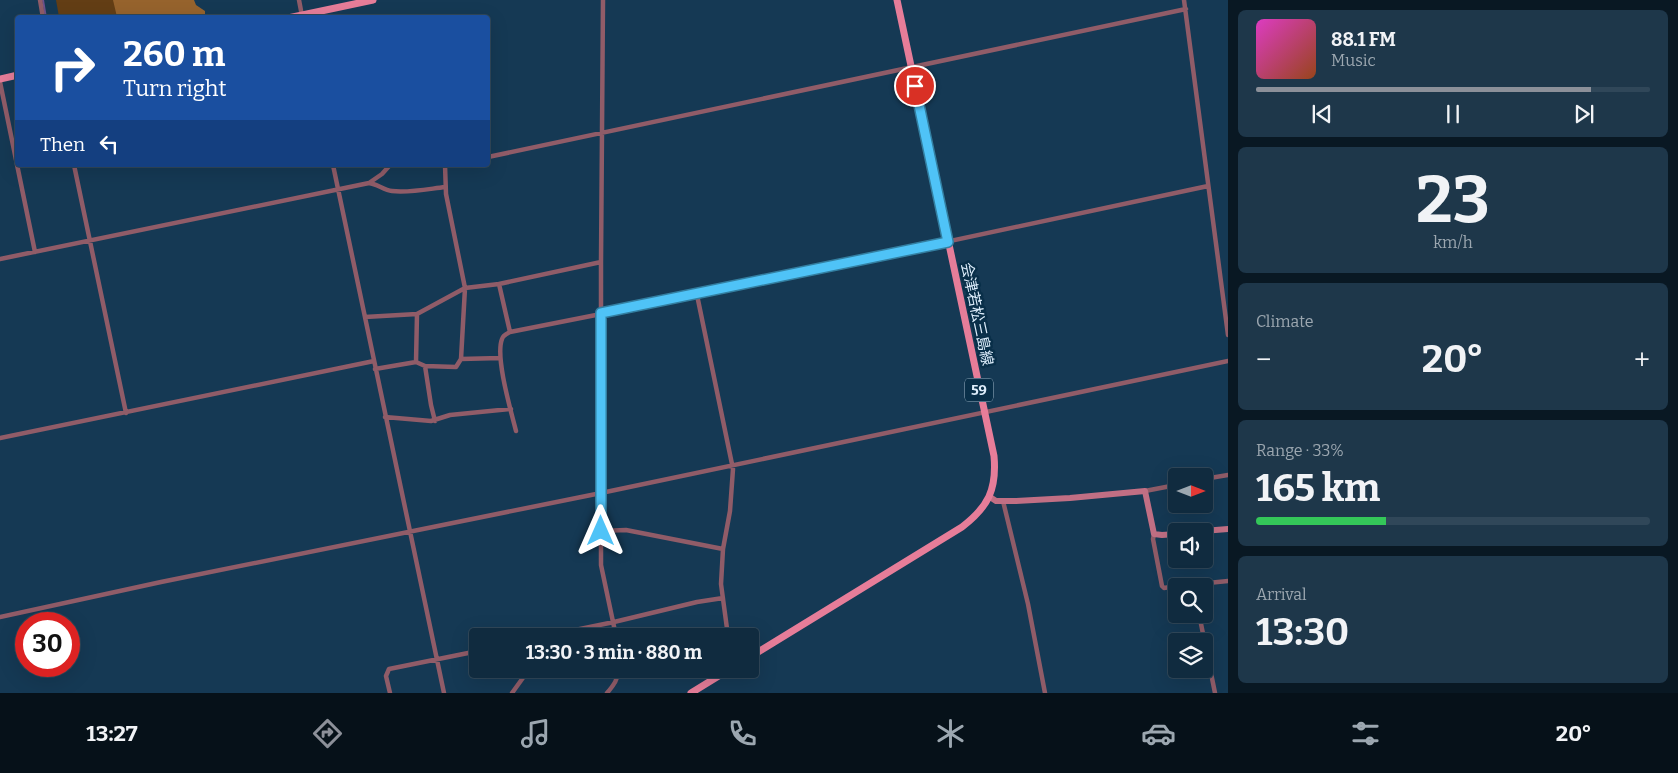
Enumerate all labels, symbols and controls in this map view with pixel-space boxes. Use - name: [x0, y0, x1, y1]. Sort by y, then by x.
- text: 88.1 FM: [1331, 28, 1396, 51]
- text: 260 m: [123, 33, 225, 75]
- icon: right: [40, 35, 105, 100]
- text: Music: [1331, 51, 1376, 70]
- pin: [894, 65, 936, 107]
- icon: arrive: [901, 72, 929, 100]
- text: Turn right: [123, 75, 226, 102]
- icon: previous: [1308, 100, 1336, 128]
- icon: pause: [1439, 100, 1467, 128]
- icon: next: [1570, 100, 1598, 128]
- icon: left: [95, 130, 123, 158]
- text: Then: [40, 133, 85, 156]
- text: 23: [1416, 161, 1490, 239]
- text: km/h: [1433, 233, 1473, 252]
- street label: 会津若松三島線: [957, 261, 997, 367]
- text: Climate: [1256, 312, 1314, 331]
- text: 20°: [1422, 336, 1484, 382]
- text: −: [1256, 343, 1271, 376]
- text: +: [1634, 343, 1650, 376]
- road number: 59: [965, 378, 993, 402]
- text: Range · 33%: [1256, 441, 1344, 460]
- text: 165 km: [1256, 465, 1380, 511]
- north arrow: [1168, 468, 1212, 512]
- map controls: [1168, 468, 1213, 678]
- position arrow: [574, 504, 626, 556]
- button: sound: [1168, 523, 1213, 568]
- button: search: [1168, 578, 1213, 623]
- text: Arrival: [1256, 585, 1307, 604]
- text: 13:30: [1256, 609, 1349, 655]
- speed limit sign: 30: [15, 612, 80, 677]
- button: layers: [1168, 633, 1213, 678]
- text: 13:30 · 3 min · 880 m: [526, 641, 702, 664]
- icon: directions: [310, 716, 345, 751]
- icon: music: [518, 716, 553, 751]
- icon: phone: [725, 716, 760, 751]
- icon: climate: [933, 716, 968, 751]
- icon: car: [1141, 716, 1176, 751]
- icon: filters: [1348, 716, 1383, 751]
- text: 13:27: [86, 720, 138, 747]
- text: 20°: [1556, 720, 1592, 747]

